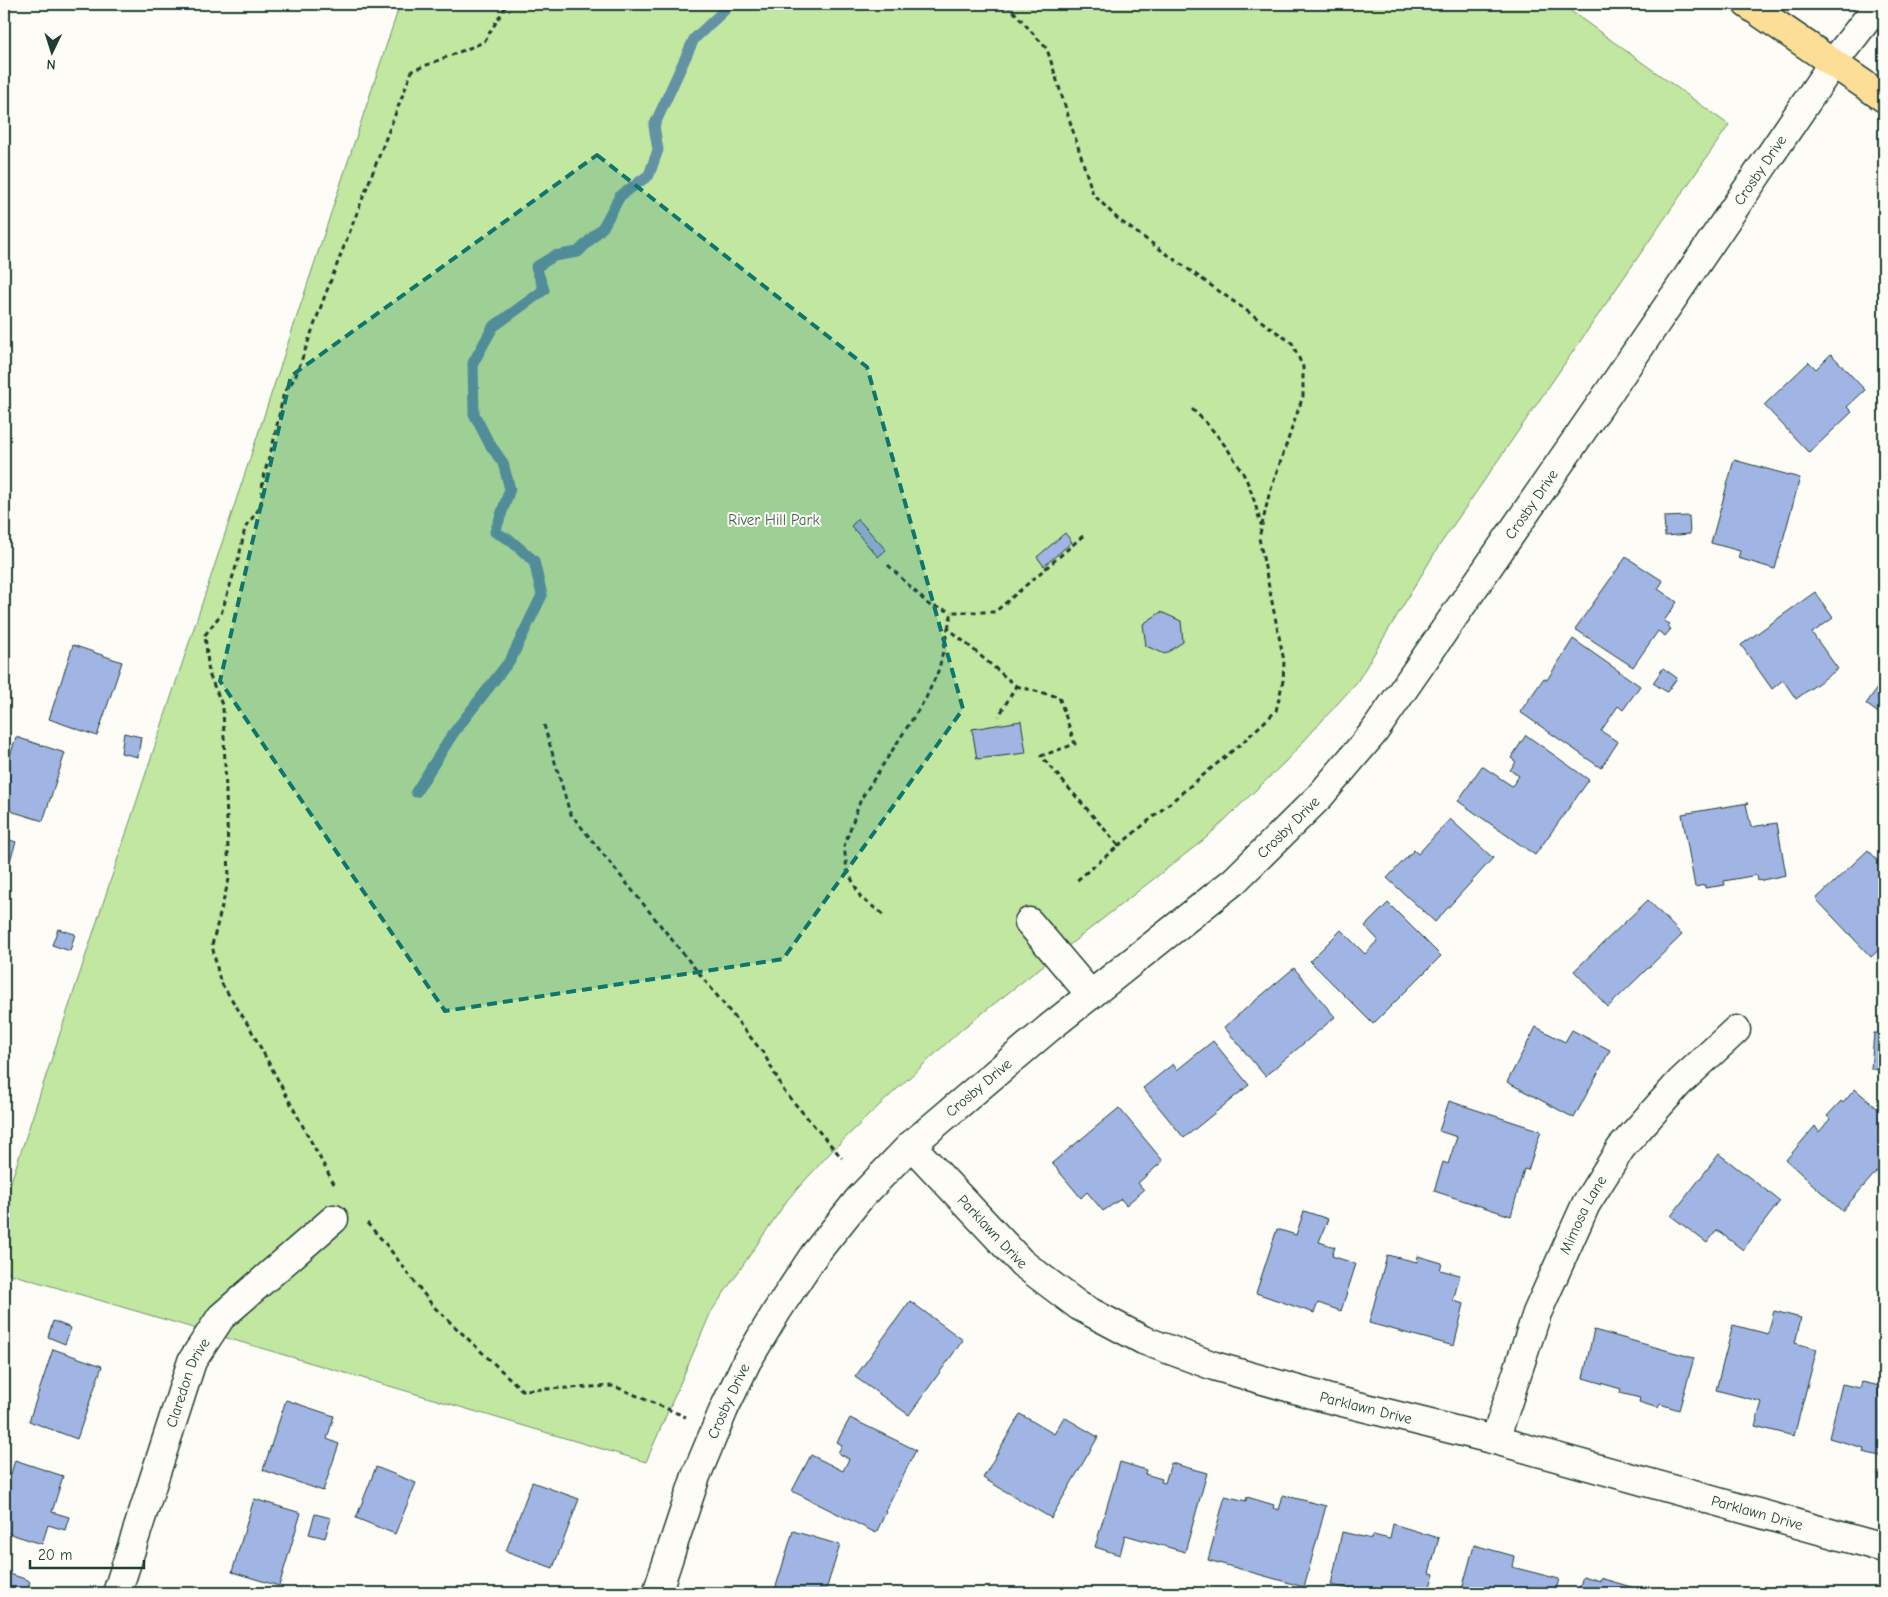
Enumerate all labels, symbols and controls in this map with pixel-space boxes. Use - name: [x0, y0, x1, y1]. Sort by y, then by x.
- north arrow: [28, 28, 78, 78]
- text: N: [46, 56, 56, 73]
- street label: Crosby Drive: [1730, 131, 1791, 209]
- street label: Crosby Drive: [1501, 466, 1562, 543]
- park label: River Hill Park: [728, 511, 820, 529]
- street label: Crosby Drive: [1253, 792, 1324, 862]
- street label: Crosby Drive: [942, 1054, 1016, 1121]
- street label: Mimosa Lane: [1556, 1172, 1611, 1257]
- street label: Parklawn Drive: [954, 1191, 1031, 1273]
- street label: Claredon Drive: [162, 1334, 214, 1430]
- street label: Crosby Drive: [704, 1360, 754, 1441]
- street label: Parklawn Drive: [1318, 1388, 1414, 1428]
- street label: Parklawn Drive: [1709, 1491, 1805, 1534]
- scale bar: [30, 1537, 144, 1569]
- text: 20 m: [38, 1546, 72, 1564]

